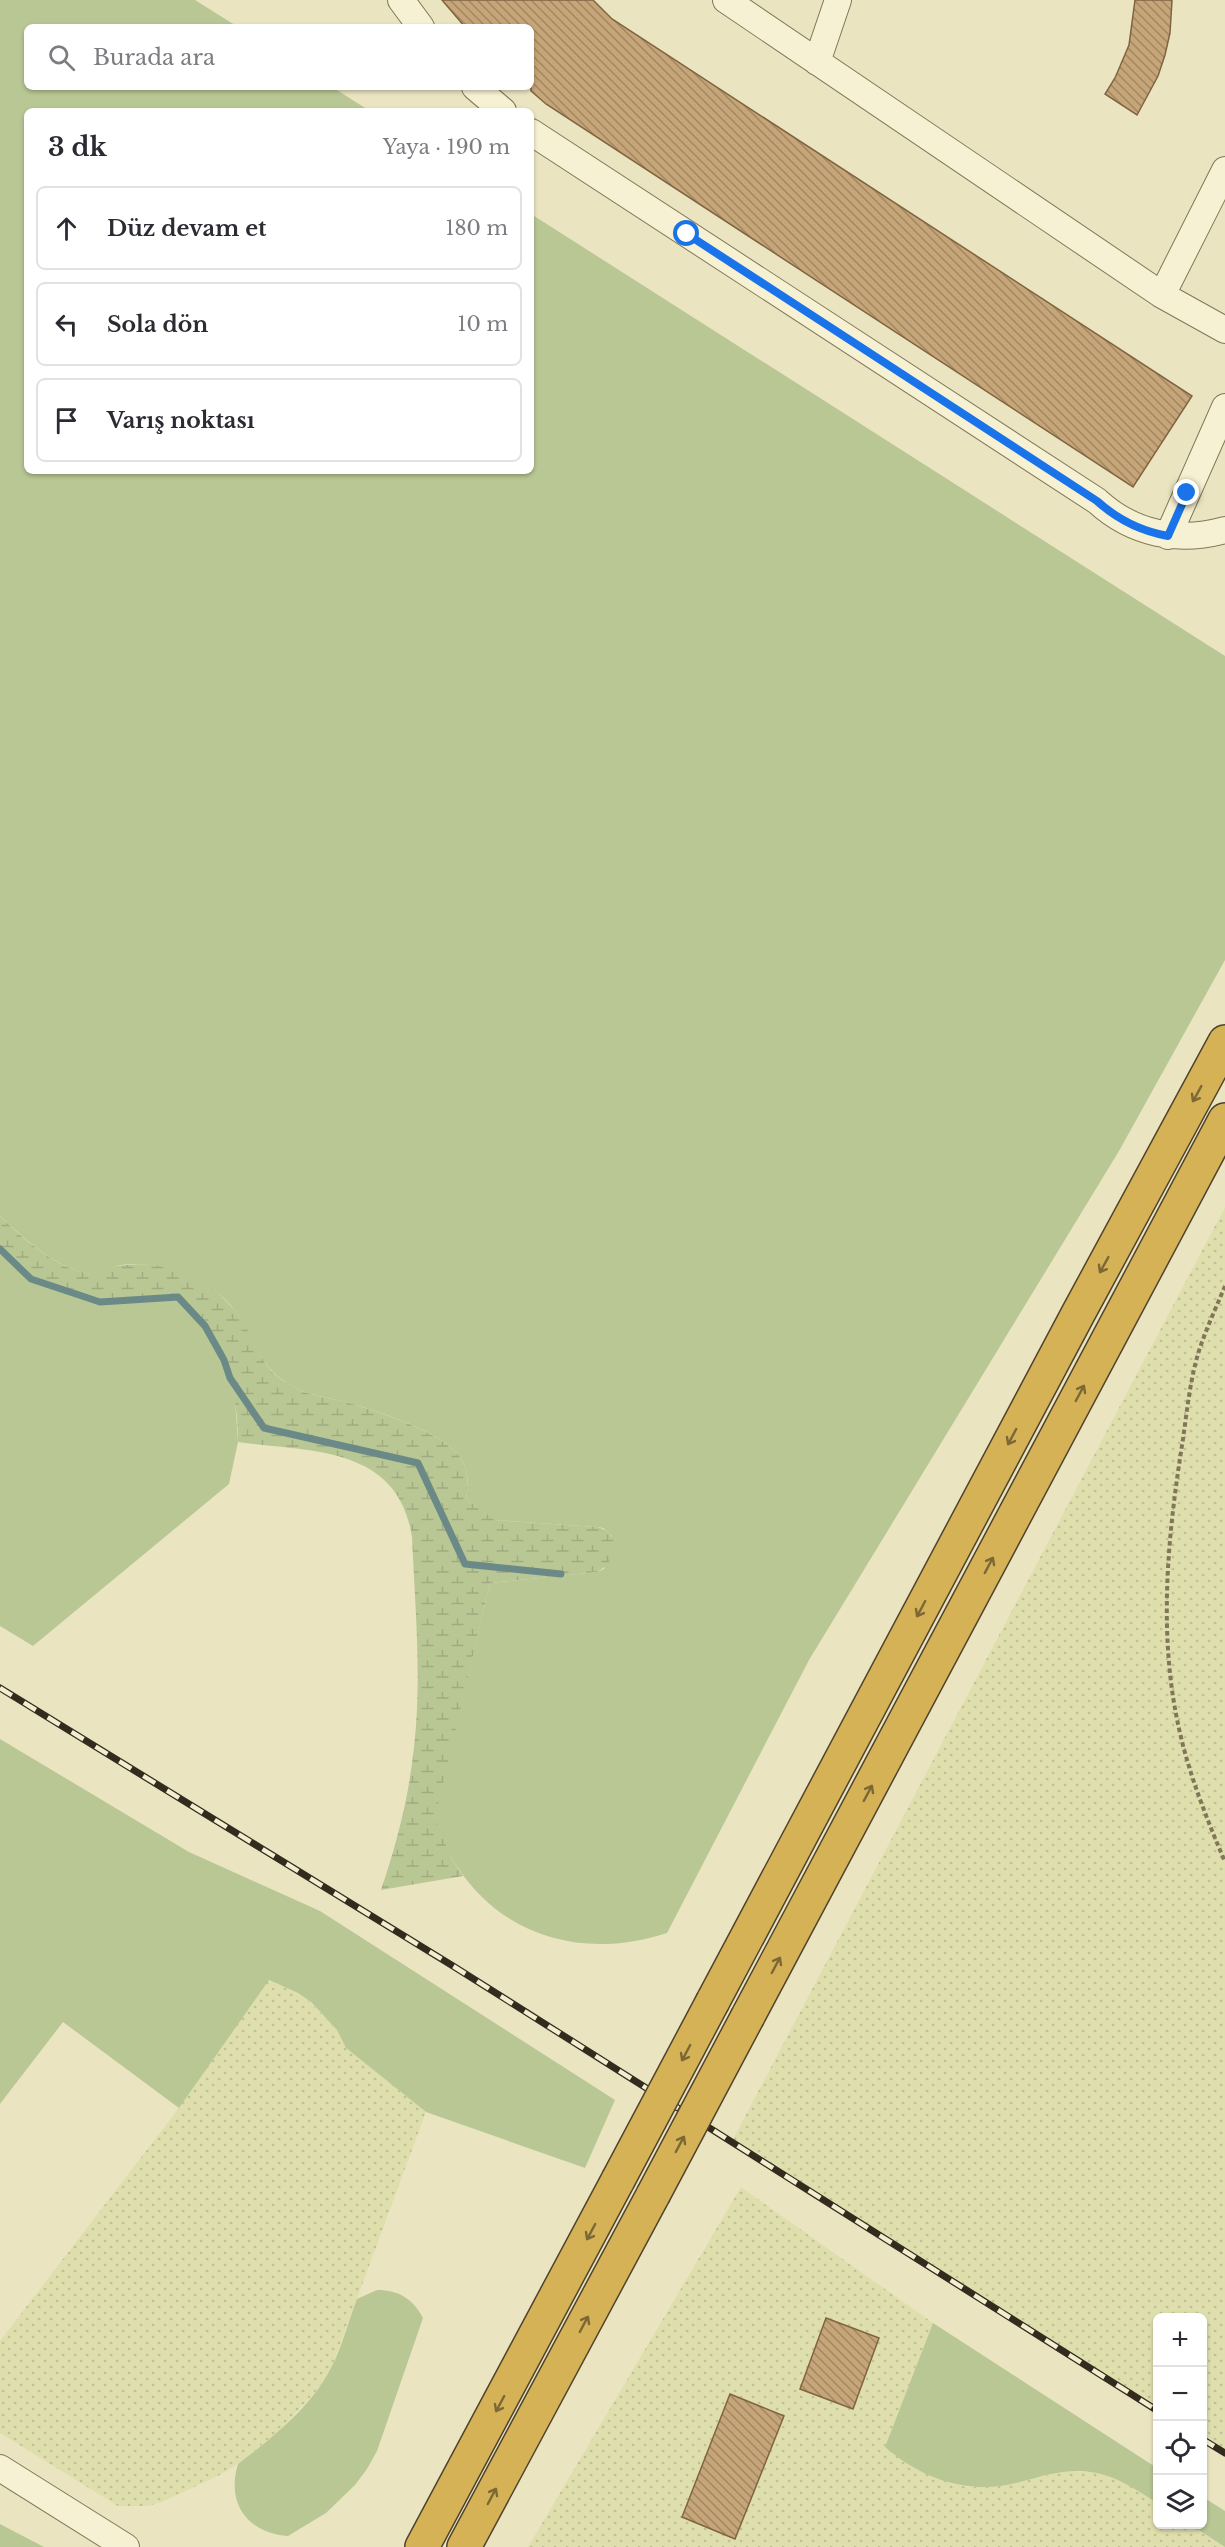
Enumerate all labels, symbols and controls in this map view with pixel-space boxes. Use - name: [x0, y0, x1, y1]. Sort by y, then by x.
- search box: [24, 24, 534, 90]
- icon: search: [45, 41, 78, 74]
- text: Burada ara: [93, 44, 215, 71]
- text: 3 dk: [48, 131, 107, 163]
- text: Yaya · 190 m: [383, 135, 510, 159]
- icon: ahead: [50, 212, 83, 245]
- text: Düz devam et: [107, 215, 267, 242]
- text: 180 m: [445, 216, 508, 240]
- route start: [673, 220, 699, 246]
- icon: left: [50, 308, 83, 341]
- text: Sola dön: [107, 311, 208, 338]
- text: 10 m: [458, 312, 508, 336]
- icon: arrive: [50, 404, 83, 437]
- text: Varış noktası: [107, 407, 255, 434]
- route end: [1173, 479, 1199, 505]
- one-way arrow: [1191, 1084, 1202, 1102]
- one-way arrow: [1098, 1256, 1110, 1273]
- one-way arrow: [1075, 1384, 1086, 1402]
- one-way arrow: [1006, 1427, 1017, 1445]
- one-way arrow: [983, 1557, 995, 1574]
- one-way arrow: [915, 1600, 927, 1617]
- one-way arrow: [863, 1784, 874, 1802]
- one-way arrow: [771, 1956, 782, 1974]
- one-way arrow: [680, 2043, 691, 2061]
- one-way arrow: [675, 2135, 686, 2153]
- one-way arrow: [585, 2222, 596, 2240]
- map controls: [1153, 2313, 1207, 2529]
- button: +: [1153, 2313, 1207, 2367]
- one-way arrow: [578, 2316, 590, 2333]
- button: −: [1153, 2367, 1207, 2421]
- one-way arrow: [494, 2395, 506, 2412]
- button: locate: [1153, 2421, 1207, 2475]
- button: layers: [1153, 2475, 1207, 2529]
- one-way arrow: [486, 2488, 498, 2505]

